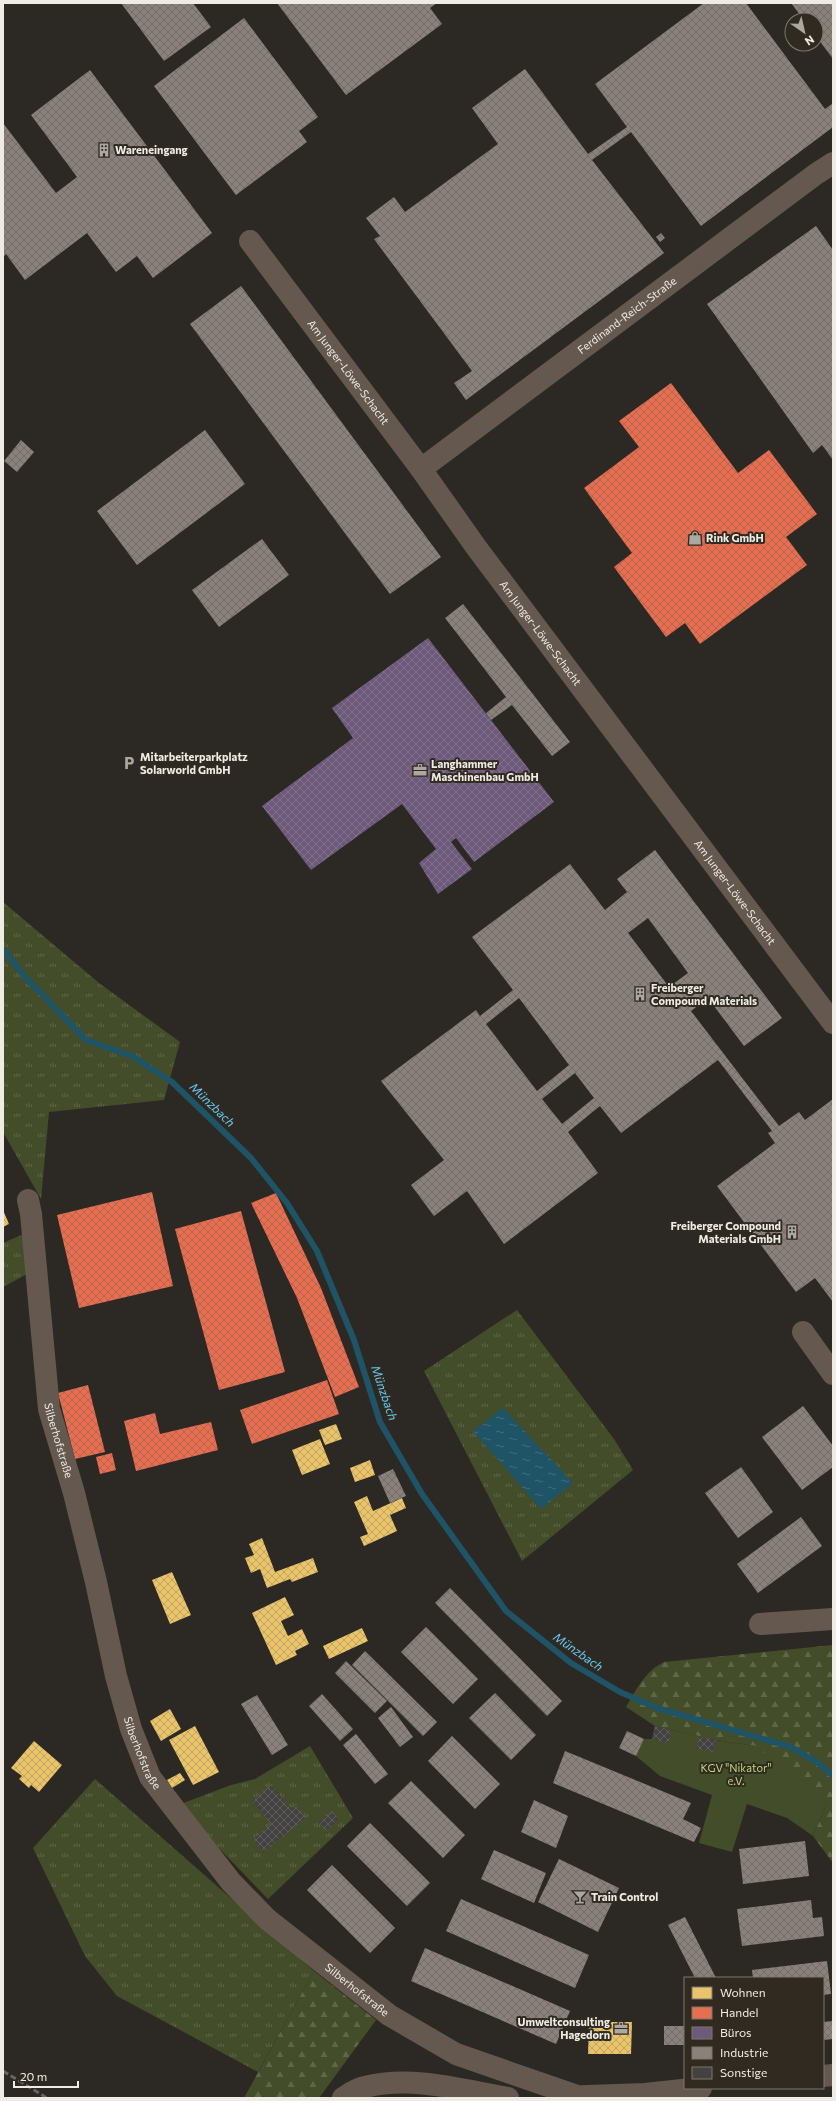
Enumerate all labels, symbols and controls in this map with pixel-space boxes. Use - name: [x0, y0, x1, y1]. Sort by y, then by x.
- north arrow: [784, 12, 824, 52]
- text: N: [803, 33, 817, 48]
- building icon: Wareneingang: [96, 142, 112, 158]
- place label: Wareneingang: [115, 143, 188, 156]
- street label: Ferdinand-Reich-Straße: [575, 274, 679, 356]
- street label: Am Junger-Löwe-Schacht: [305, 317, 393, 427]
- shop icon: Rink GmbH: [687, 530, 703, 546]
- place label: Rink GmbH: [706, 531, 764, 544]
- street label: Am Junger-Löwe-Schacht: [497, 578, 585, 688]
- place label: Mitarbeiterparkplatz Solarworld GmbH: [140, 750, 248, 776]
- parking icon: Mitarbeiterparkplatz Solarworld GmbH: [121, 755, 137, 771]
- place label: Langhammer Maschinenbau GmbH: [431, 757, 539, 783]
- office icon: Langhammer Maschinenbau GmbH: [412, 762, 428, 778]
- street label: Am Junger-Löwe-Schacht: [692, 837, 779, 947]
- place label: Freiberger Compound Materials: [651, 981, 757, 1007]
- building icon: Freiberger Compound Materials: [632, 986, 648, 1002]
- water label: Münzbach: [187, 1079, 238, 1129]
- place label: Freiberger Compound Materials GmbH: [670, 1219, 781, 1245]
- building icon: Freiberger Compound Materials GmbH: [784, 1224, 800, 1240]
- water label: Münzbach: [369, 1363, 401, 1422]
- street label: Silberhofstraße: [42, 1402, 76, 1480]
- water label: Münzbach: [551, 1629, 606, 1673]
- street label: Silberhofstraße: [122, 1715, 164, 1792]
- park label: KGV "Nikator" e.V.: [700, 1761, 772, 1787]
- bar icon: Train Control: [572, 1889, 588, 1905]
- place label: Train Control: [591, 1890, 658, 1903]
- street label: Silberhofstraße: [323, 1960, 392, 2019]
- legend: [684, 1977, 824, 2089]
- text: Wohnen: [720, 1985, 766, 1999]
- text: Handel: [720, 2005, 758, 2019]
- place label: Umweltconsulting Hagedorn: [517, 2015, 610, 2041]
- office icon: Umweltconsulting Hagedorn: [613, 2020, 629, 2036]
- text: Büros: [720, 2025, 752, 2039]
- text: Industrie: [720, 2045, 768, 2059]
- scale bar: [14, 2063, 78, 2089]
- text: Sonstige: [720, 2065, 767, 2079]
- text: 20 m: [20, 2069, 47, 2083]

